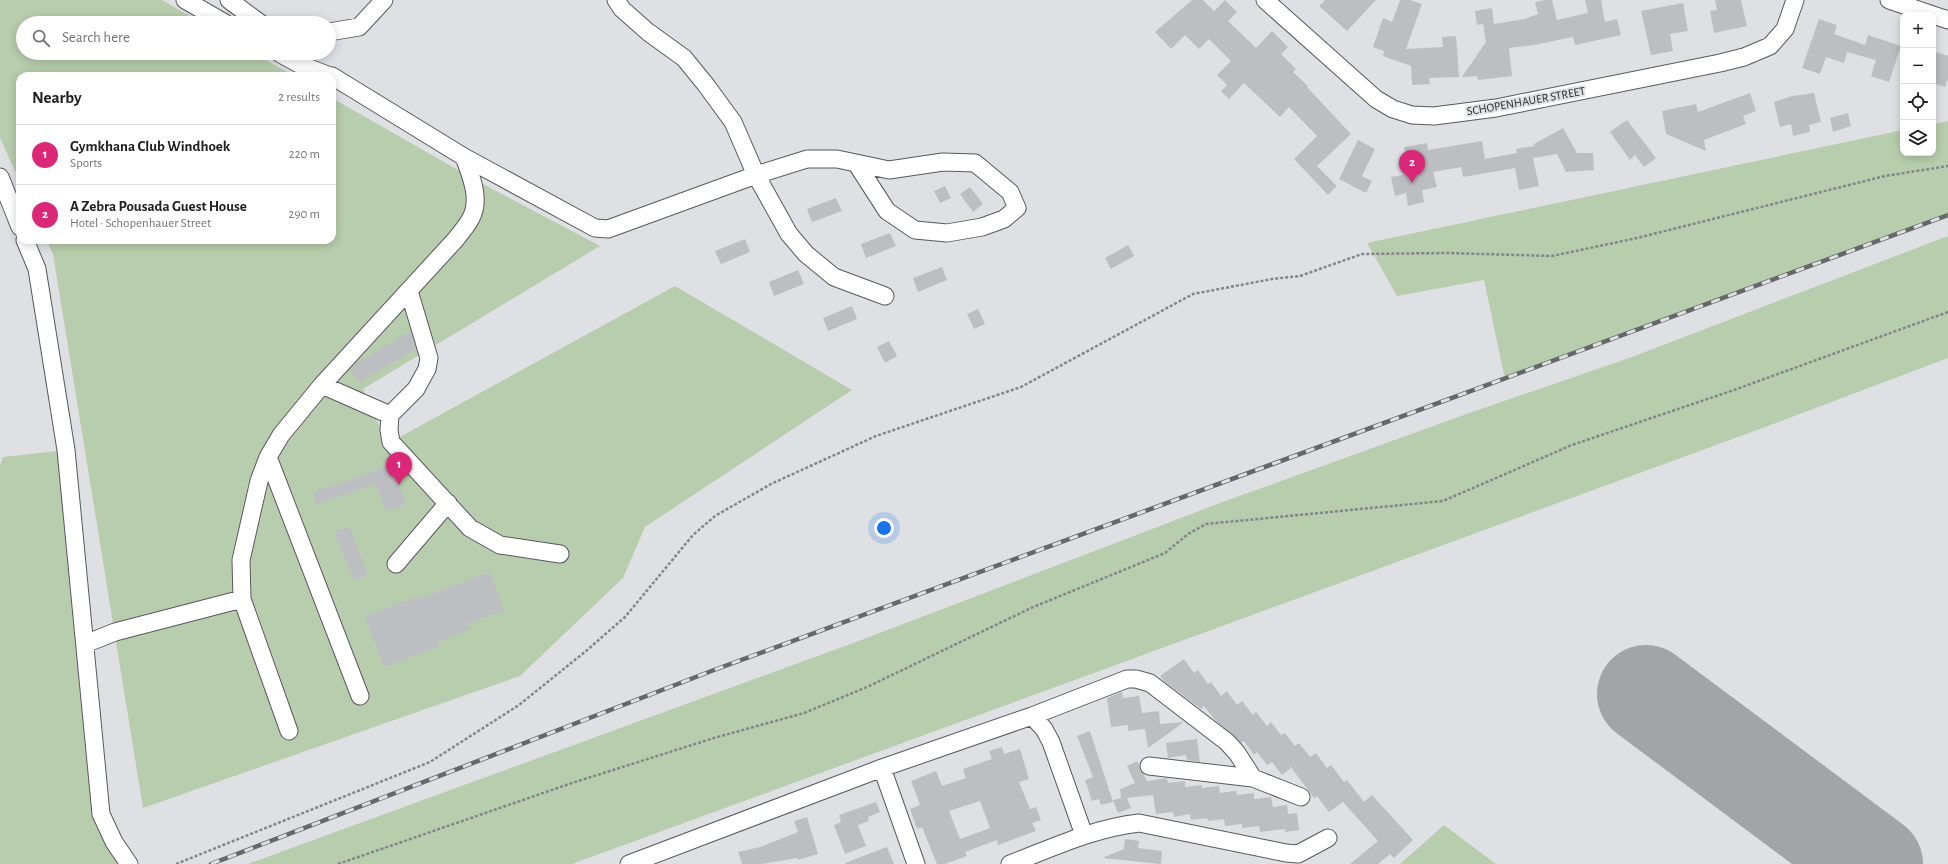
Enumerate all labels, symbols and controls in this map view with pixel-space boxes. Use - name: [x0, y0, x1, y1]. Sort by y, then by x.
- map controls: [1900, 12, 1936, 156]
- button: +: [1900, 12, 1936, 48]
- search box: [16, 16, 336, 60]
- icon: search: [30, 27, 52, 49]
- text: Search here: [62, 30, 130, 45]
- button: −: [1900, 48, 1936, 84]
- button: locate: [1900, 84, 1936, 120]
- street label: SCHOPENHAUER STREET: [1466, 85, 1586, 117]
- text: Nearby: [32, 89, 82, 106]
- text: 2 results: [278, 91, 320, 104]
- button: layers: [1900, 120, 1936, 156]
- text: Gymkhana Club Windhoek: [70, 139, 230, 154]
- text: 1: [43, 148, 47, 161]
- text: 220 m: [289, 148, 320, 161]
- pin: 2: [1399, 150, 1425, 183]
- text: Sports: [70, 157, 102, 170]
- text: A Zebra Pousada Guest House: [70, 199, 247, 214]
- text: 2: [42, 208, 48, 221]
- text: 290 m: [289, 208, 320, 221]
- text: Hotel · Schopenhauer Street: [70, 217, 211, 230]
- pin: 1: [386, 452, 412, 485]
- your location: [874, 518, 894, 538]

